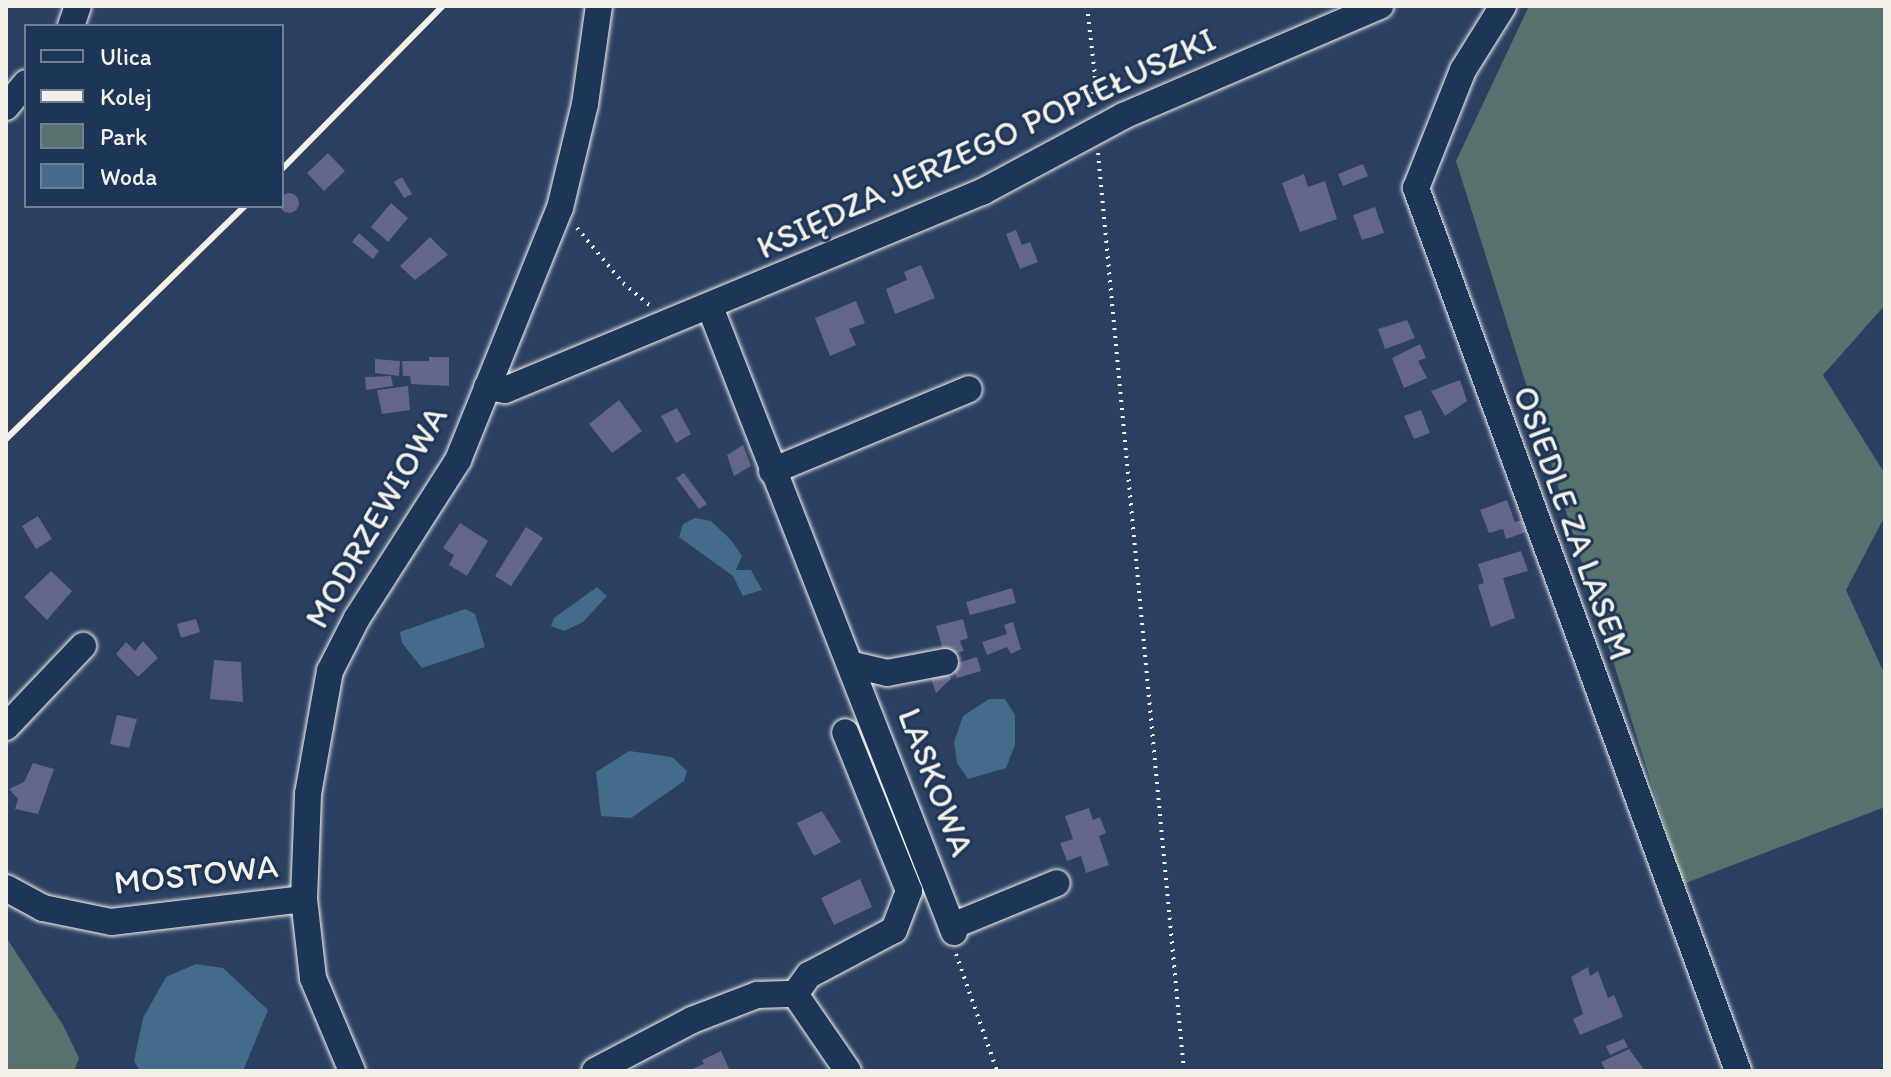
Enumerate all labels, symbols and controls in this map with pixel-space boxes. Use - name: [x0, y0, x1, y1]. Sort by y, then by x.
- street label: KSIĘDZA JERZEGO POPIEŁUSZKI: [754, 20, 1218, 266]
- legend: [24, 24, 284, 208]
- text: Ulica: [100, 42, 152, 71]
- text: Kolej: [100, 82, 152, 111]
- text: Park: [100, 122, 147, 151]
- text: Woda: [100, 162, 157, 191]
- street label: OSIEDLE ZA LASEM: [1504, 380, 1642, 666]
- street label: MODRZEWIOWA: [296, 399, 456, 635]
- street label: LASKOWA: [889, 702, 983, 862]
- street label: MOSTOWA: [112, 845, 280, 903]

